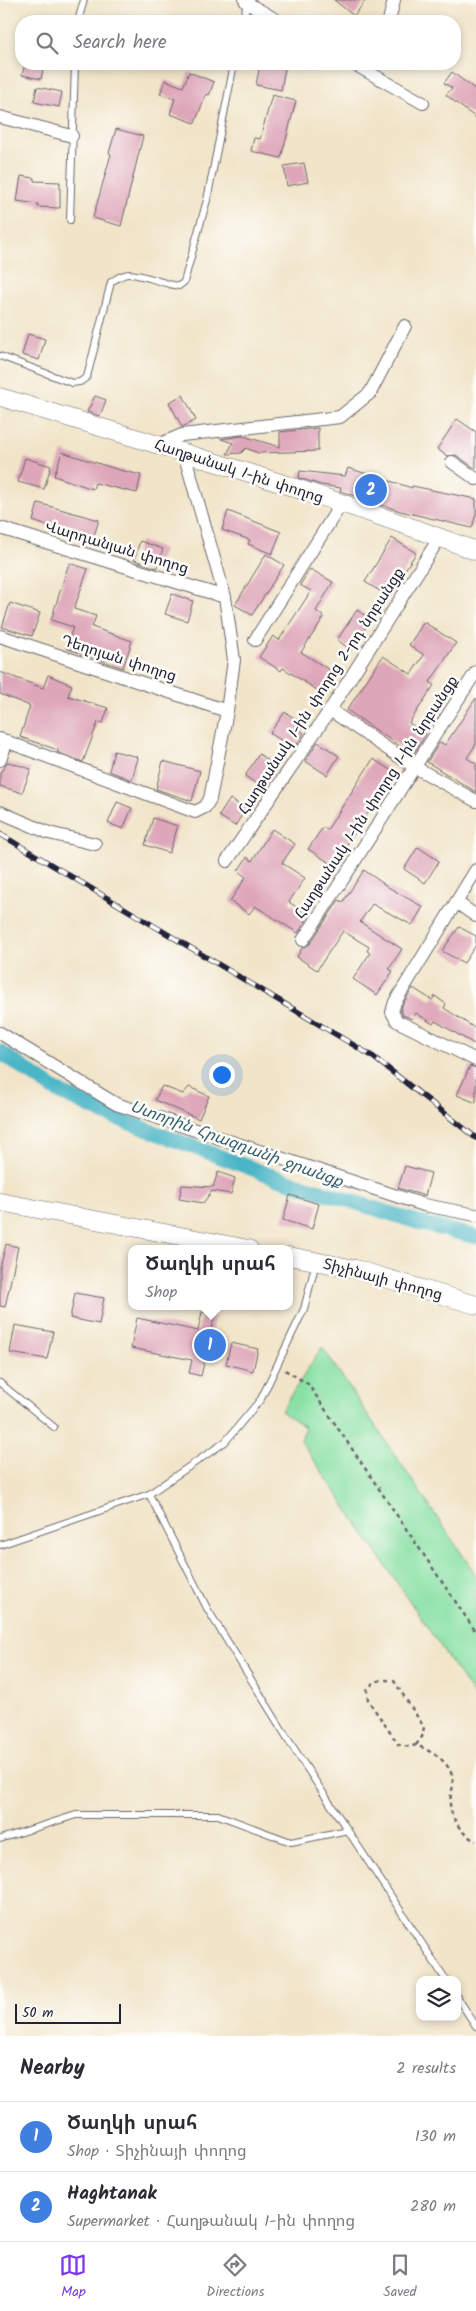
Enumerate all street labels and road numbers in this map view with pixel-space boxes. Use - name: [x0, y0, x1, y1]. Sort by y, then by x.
- street label: Հաղթանակ 1-ին փողոց: [151, 433, 326, 511]
- street label: Վարդանյան փողոց: [42, 515, 192, 581]
- street label: Հաղթանակ 1-ին փողոց 2-րդ նրբանցք: [233, 563, 411, 820]
- street label: Դեղոյան փողոց: [58, 629, 180, 689]
- street label: Հաղթանակ 1-ին փողոց 1-ին նրբանցք: [289, 671, 465, 924]
- street label: Տիչինայի փողոց: [320, 1252, 445, 1307]

